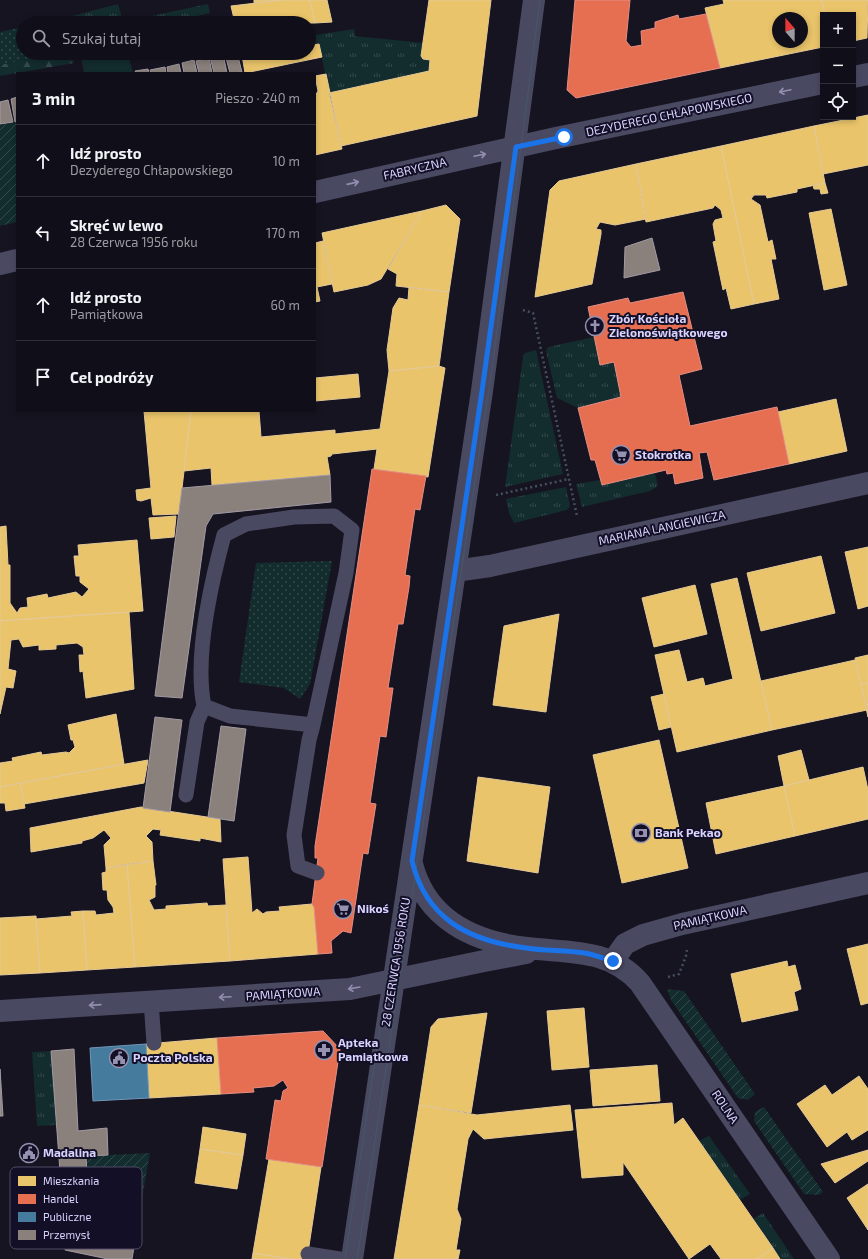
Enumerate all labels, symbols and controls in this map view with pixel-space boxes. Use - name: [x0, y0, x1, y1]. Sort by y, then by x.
- north arrow: [772, 12, 808, 48]
- map controls: [820, 12, 856, 120]
- button: +: [820, 12, 856, 48]
- search box: [16, 16, 316, 60]
- icon: search: [30, 27, 52, 49]
- text: Szukaj tutaj: [62, 29, 141, 47]
- button: −: [820, 48, 856, 84]
- button: locate: [820, 84, 856, 120]
- text: 3 min: [32, 88, 75, 108]
- one-way arrow: [779, 88, 792, 96]
- text: Pieszo · 240 m: [215, 90, 300, 106]
- street label: DEZYDEREGO CHŁAPOWSKIEGO: [584, 90, 753, 138]
- route start: [555, 128, 573, 146]
- text: Idź prosto: [70, 144, 142, 162]
- icon: ahead: [32, 150, 54, 172]
- one-way arrow: [473, 150, 486, 158]
- text: 10 m: [273, 153, 300, 169]
- street label: FABRYCZNA: [382, 154, 448, 182]
- text: Dezyderego Chłapowskiego: [70, 162, 233, 178]
- one-way arrow: [346, 179, 359, 187]
- text: Skręć w lewo: [70, 216, 163, 234]
- icon: left: [32, 222, 54, 244]
- text: 170 m: [266, 225, 300, 241]
- text: 28 Czerwca 1956 roku: [70, 234, 198, 250]
- text: Idź prosto: [70, 288, 142, 306]
- icon: ahead: [32, 294, 54, 316]
- text: 60 m: [270, 297, 300, 313]
- text: Pamiątkowa: [70, 306, 143, 322]
- place label: Zbór Kościoła Zielonoświątkowego: [609, 311, 727, 339]
- church icon: Zbór Kościoła Zielonoświątkowego: [584, 315, 606, 337]
- icon: arrive: [32, 366, 54, 388]
- text: Cel podróży: [70, 368, 153, 386]
- supermarket icon: Stokrotka: [610, 444, 632, 466]
- place label: Stokrotka: [635, 447, 691, 461]
- street label: MARIANA LANGIEWICZA: [597, 507, 727, 547]
- bank icon: Bank Pekao: [630, 822, 652, 844]
- place label: Bank Pekao: [655, 825, 721, 839]
- street label: 28 CZERWCA 1956 ROKU: [378, 896, 412, 1027]
- supermarket icon: Nikoś: [332, 898, 354, 920]
- place label: Nikoś: [357, 901, 389, 915]
- street label: PAMIĄTKOWA: [672, 902, 748, 932]
- route end: [604, 952, 622, 970]
- street label: PAMIĄTKOWA: [245, 983, 321, 1003]
- one-way arrow: [348, 985, 361, 993]
- one-way arrow: [219, 994, 232, 1001]
- one-way arrow: [89, 1001, 102, 1008]
- place label: Apteka Pamiątkowa: [338, 1035, 408, 1063]
- pharmacy icon: Apteka Pamiątkowa: [313, 1039, 335, 1061]
- public building icon: Poczta Polska: [108, 1047, 130, 1069]
- place label: Poczta Polska: [133, 1050, 213, 1064]
- street label: ROLNA: [710, 1087, 742, 1126]
- public building icon: Madalina: [18, 1142, 40, 1164]
- place label: Madalina: [43, 1145, 96, 1159]
- legend: [10, 1167, 142, 1249]
- text: Mieszkania: [43, 1174, 99, 1187]
- text: Handel: [43, 1192, 79, 1205]
- text: Publiczne: [43, 1210, 91, 1223]
- text: Przemysł: [43, 1228, 90, 1241]

